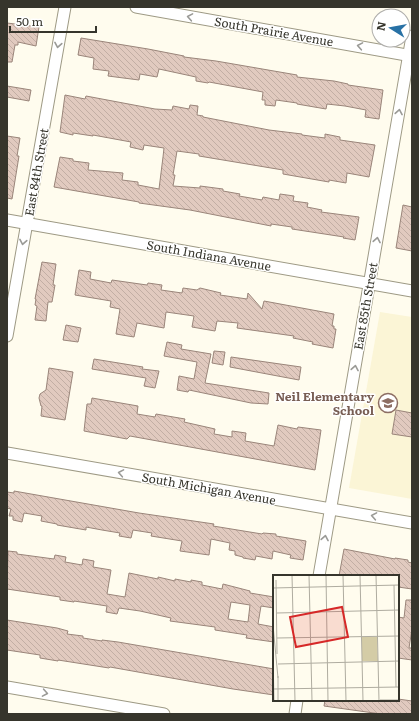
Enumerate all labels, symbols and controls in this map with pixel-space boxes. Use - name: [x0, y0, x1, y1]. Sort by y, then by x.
- scale bar: [10, 8, 96, 34]
- north arrow: [371, 8, 411, 48]
- text: 50 m: [16, 12, 43, 30]
- street label: South Prairie Avenue: [213, 12, 335, 50]
- one-way arrow: [187, 13, 194, 21]
- text: N: [371, 20, 389, 32]
- one-way arrow: [54, 42, 63, 49]
- one-way arrow: [357, 43, 363, 51]
- one-way arrow: [394, 109, 403, 115]
- street label: East 84th Street: [19, 126, 53, 218]
- street label: South Indiana Avenue: [145, 235, 273, 275]
- one-way arrow: [372, 237, 380, 243]
- one-way arrow: [20, 239, 28, 246]
- street label: East 85th Street: [348, 261, 382, 351]
- one-way arrow: [350, 365, 358, 371]
- place label: Neil Elementary School: [275, 387, 375, 419]
- school or university icon: Neil Elementary School: [377, 392, 399, 414]
- street label: South Michigan Avenue: [141, 467, 277, 509]
- one-way arrow: [118, 469, 124, 477]
- one-way arrow: [370, 513, 377, 521]
- one-way arrow: [321, 534, 329, 541]
- inset map: [273, 575, 399, 701]
- one-way arrow: [42, 689, 49, 697]

